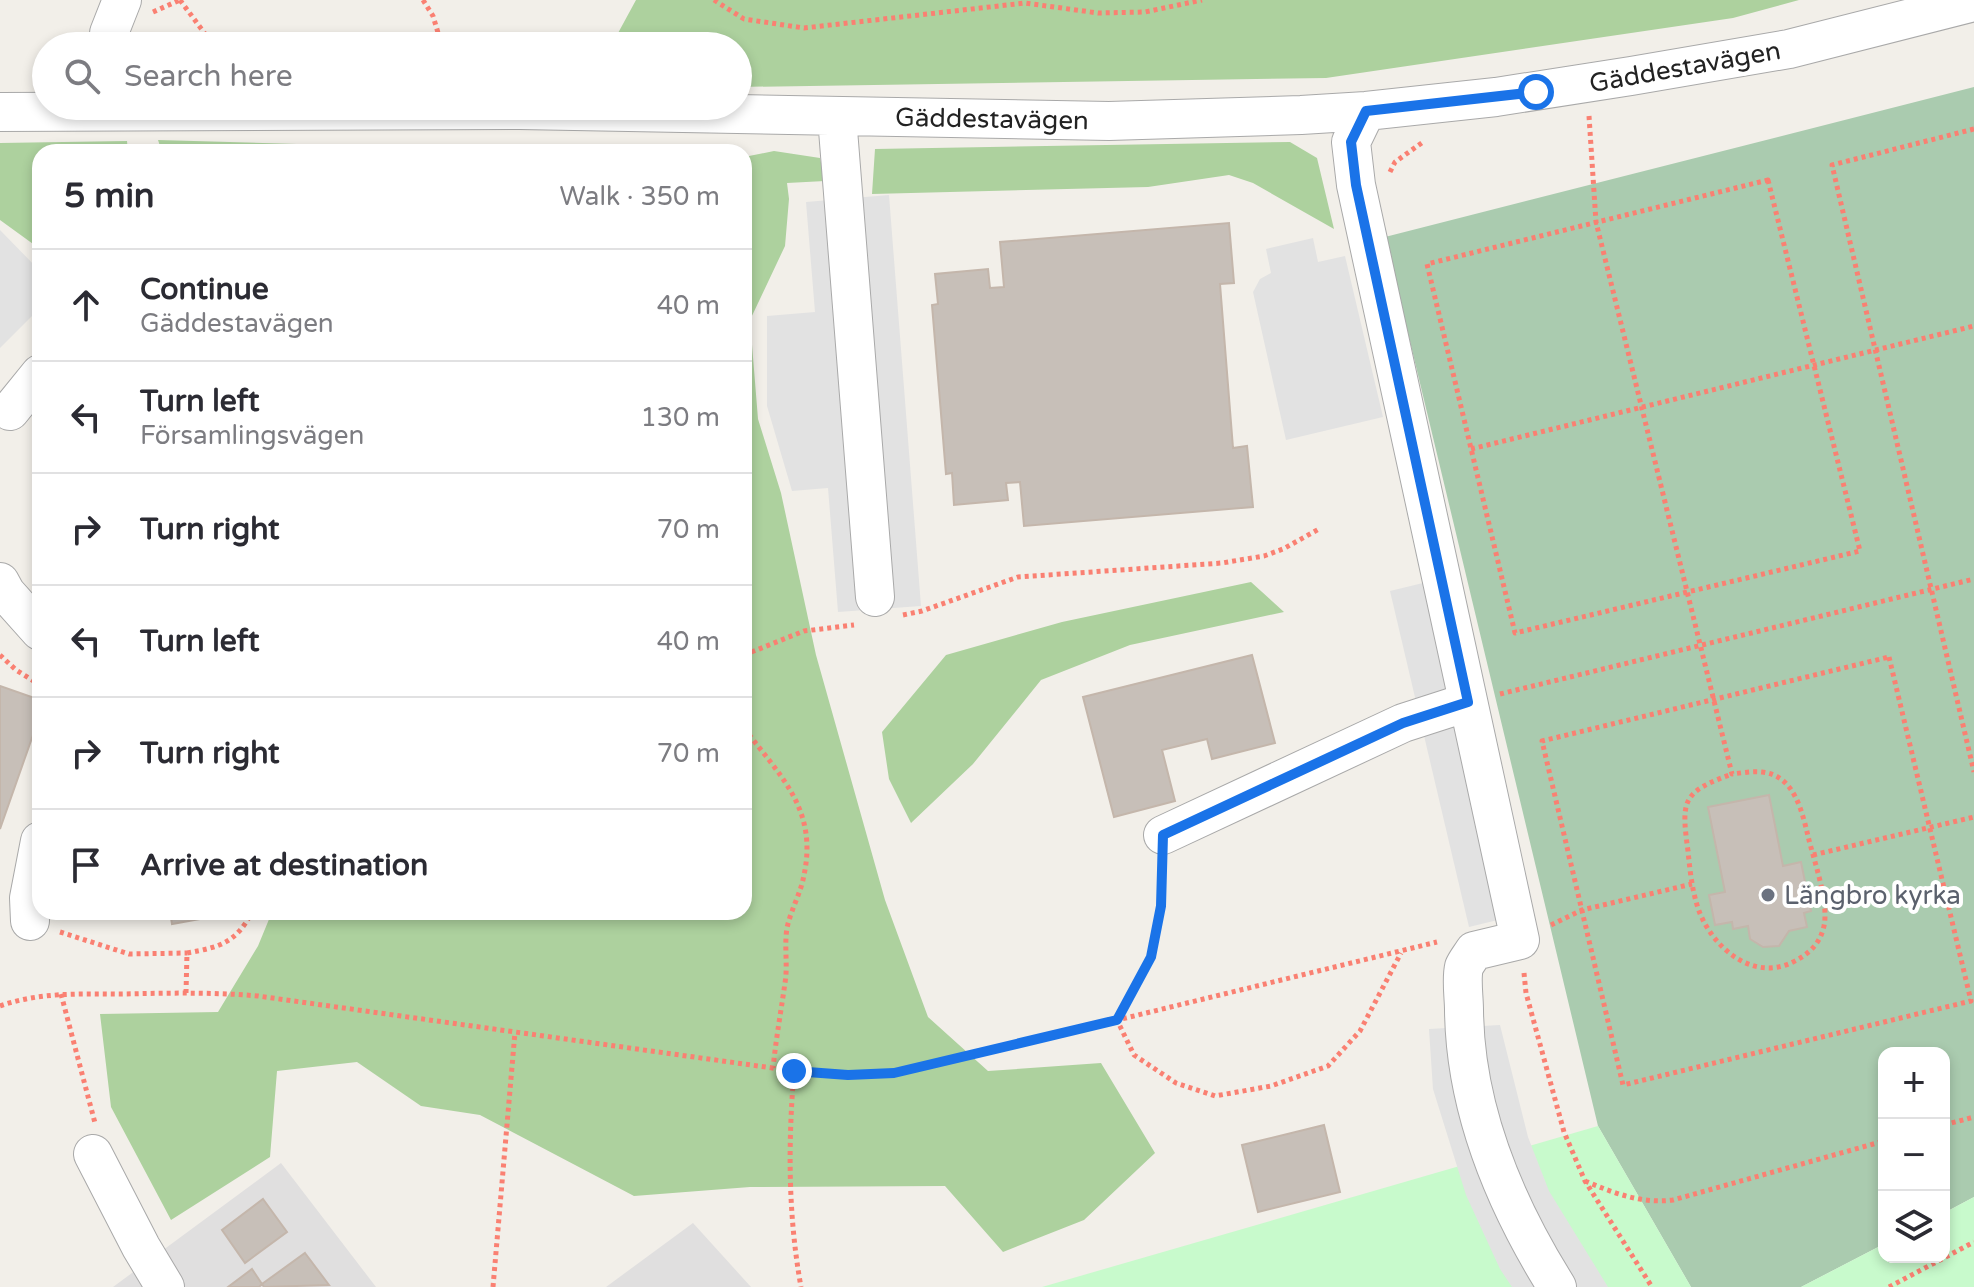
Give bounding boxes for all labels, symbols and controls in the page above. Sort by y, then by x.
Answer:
search box [32,32,752,120]
street label: Gäddestavägen [1587,35,1783,99]
icon: search [60,54,104,98]
text: Search here [124,58,293,95]
route start [1518,74,1554,110]
street label: Gäddestavägen [895,102,1089,136]
text: 5 min [64,176,155,217]
text: Walk · 350 m [560,181,720,212]
text: Continue [140,271,269,308]
icon: ahead [64,283,108,327]
text: 40 m [657,290,720,321]
text: Gäddestavägen [140,308,334,339]
text: Turn left [140,383,259,420]
icon: left [64,395,108,439]
text: 130 m [640,402,720,433]
text: Församlingsvägen [140,420,364,451]
icon: right [64,507,108,551]
text: Turn right [140,511,280,548]
text: 70 m [657,514,720,545]
icon: left [64,619,108,663]
text: Turn left [140,623,259,660]
text: 40 m [657,626,720,657]
icon: right [64,731,108,775]
text: Turn right [140,735,280,772]
text: 70 m [657,738,720,769]
icon: arrive [64,843,108,887]
text: Arrive at destination [140,847,428,884]
place label: Längbro kyrka [1784,880,1961,911]
marker: Längbro kyrka [1759,886,1777,904]
map controls [1878,1047,1950,1263]
button: + [1878,1047,1950,1119]
route end [776,1053,812,1089]
button: − [1878,1119,1950,1191]
button: layers [1878,1191,1950,1263]

